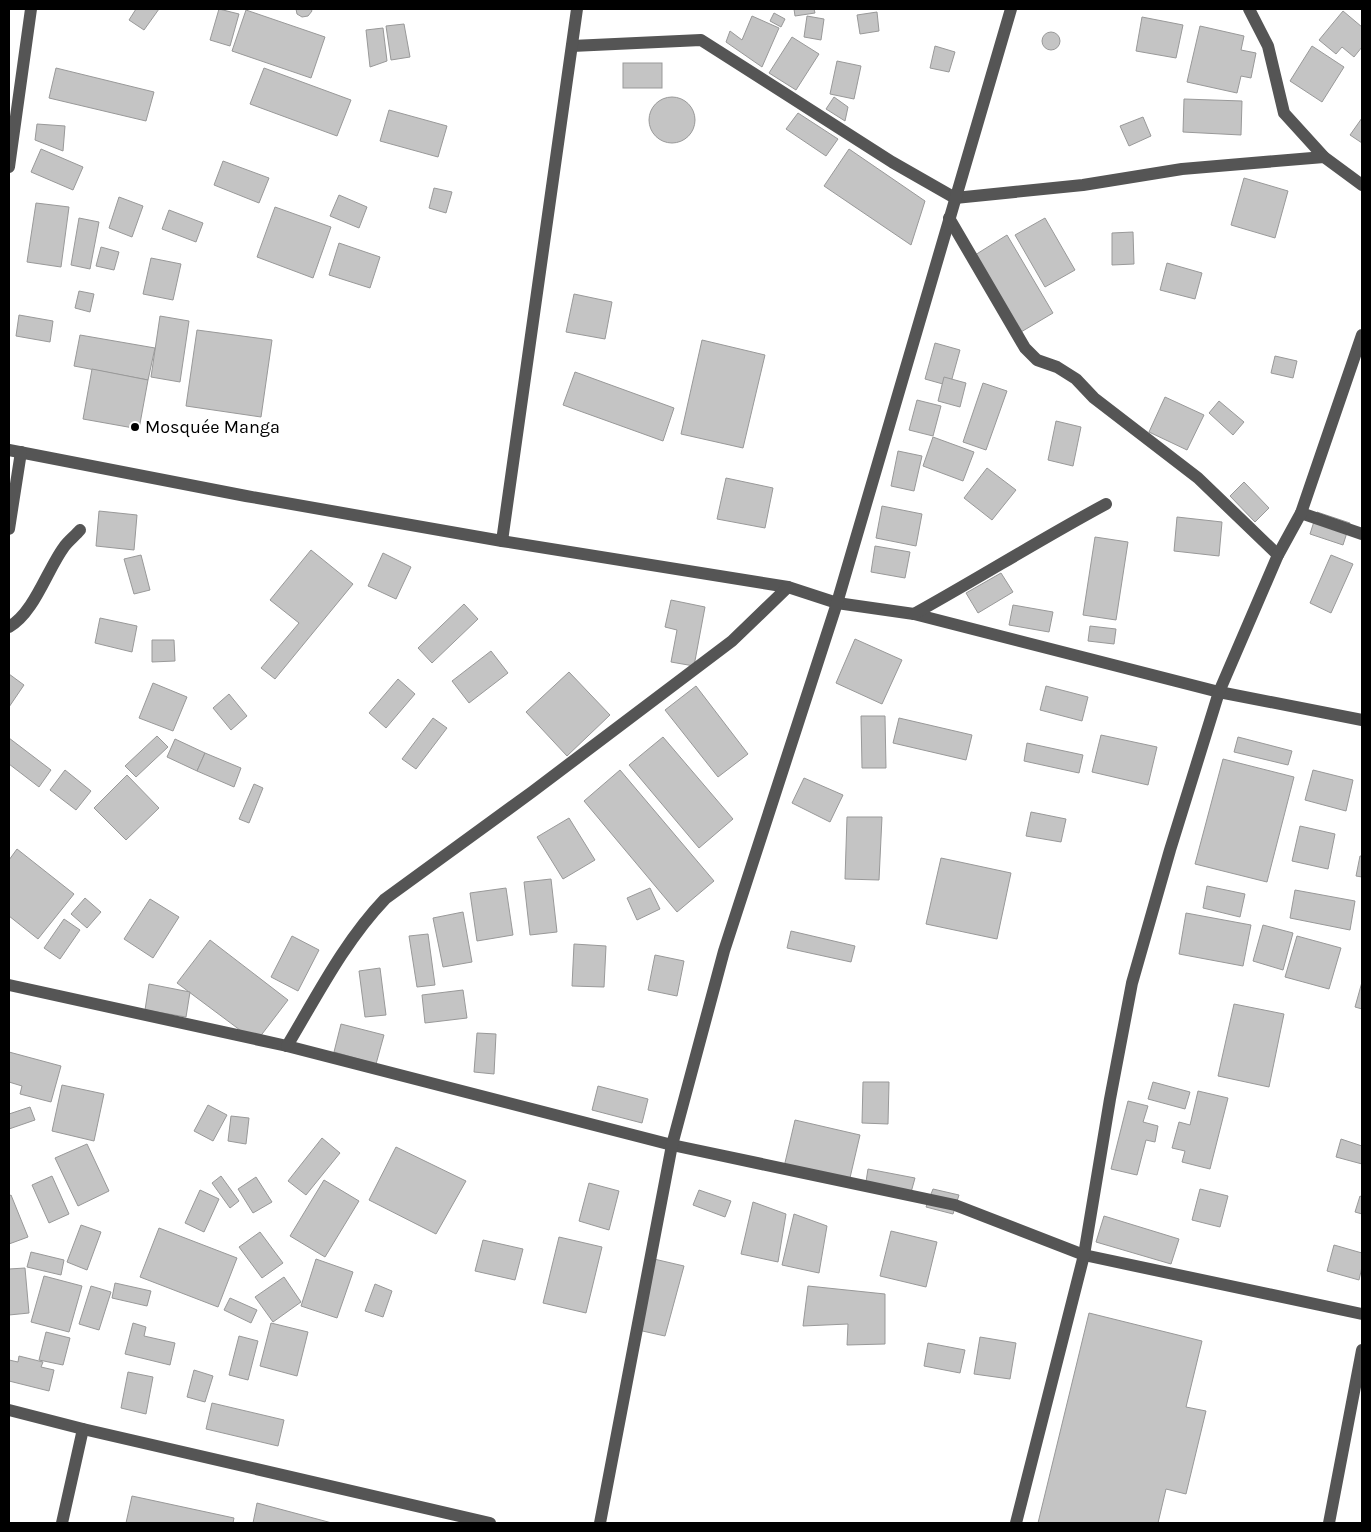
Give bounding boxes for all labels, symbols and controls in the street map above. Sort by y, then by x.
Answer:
place label: Mosquée Manga [145,416,280,438]
marker: Mosquée Manga [129,421,141,433]

